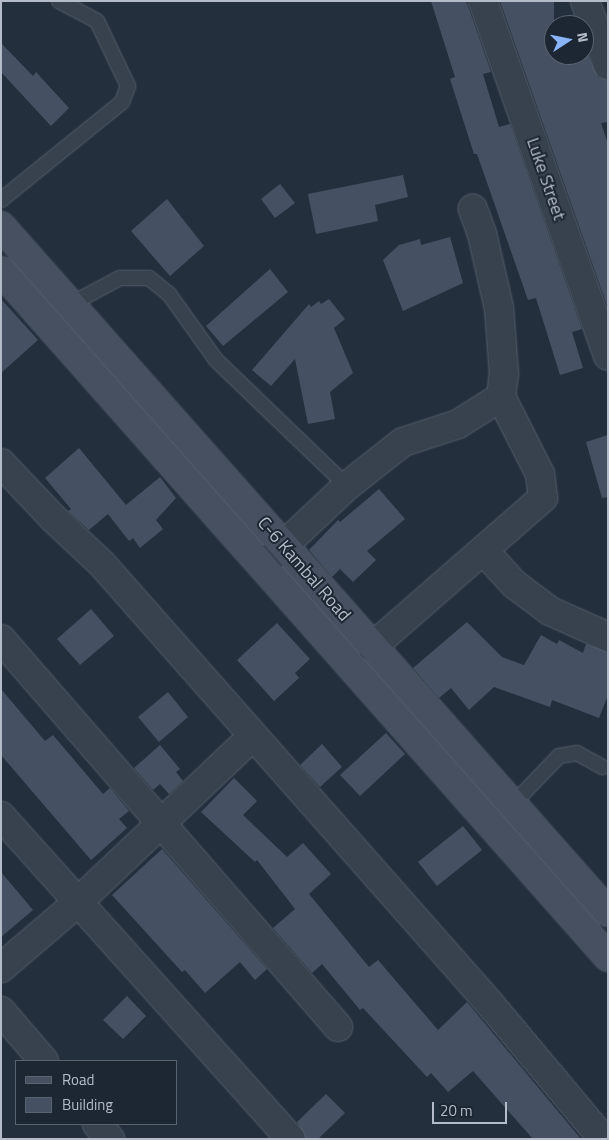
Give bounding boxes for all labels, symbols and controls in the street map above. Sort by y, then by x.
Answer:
north arrow [544,15,594,65]
text: N [572,30,594,44]
street label: Luke Street [522,135,570,223]
street label: C-6 Kambal Road [253,512,355,626]
legend [15,1060,178,1125]
text: Road [62,1068,94,1091]
scale bar [434,1092,509,1124]
text: Building [62,1093,113,1116]
text: 20 m [440,1099,473,1122]

